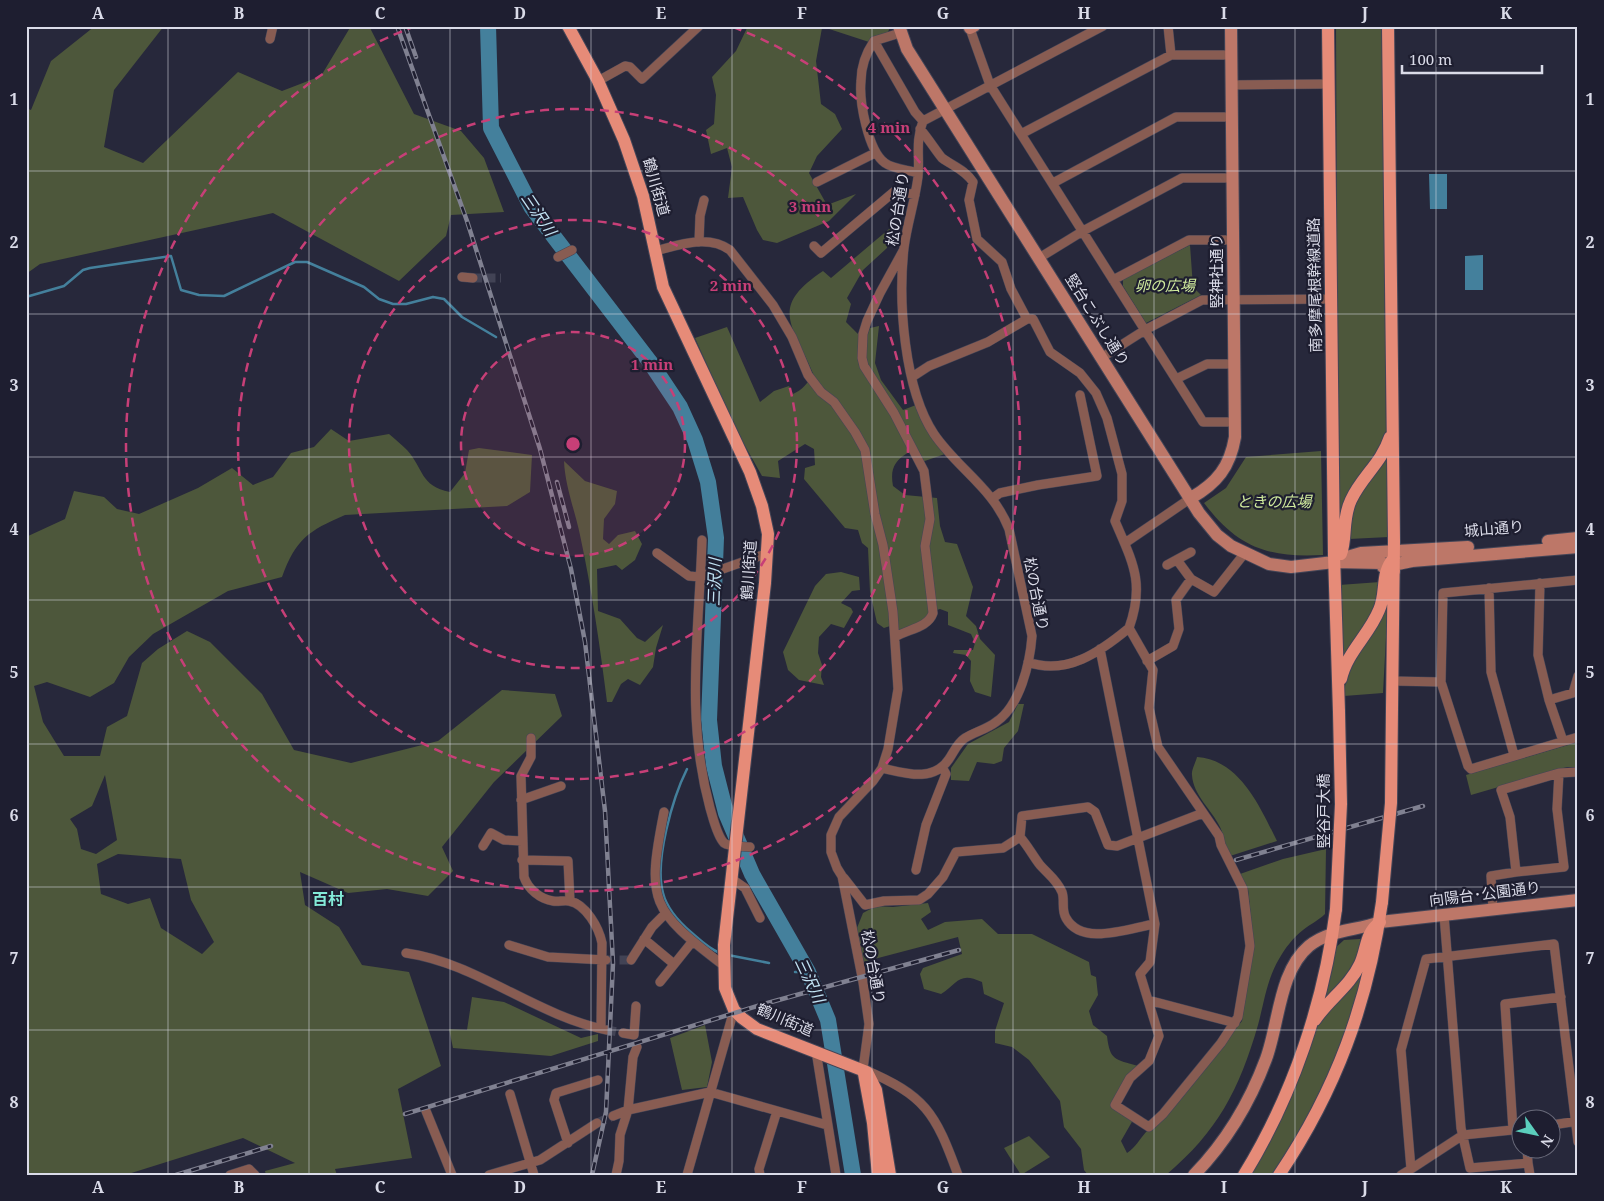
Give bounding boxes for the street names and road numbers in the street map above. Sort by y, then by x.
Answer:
street label: 鶴川街道 [639,155,675,218]
street label: 松の台通り [881,170,913,247]
street label: 南多摩尾根幹線道路 [1303,217,1325,353]
street label: 竪神社通り [1206,233,1226,309]
street label: 竪台こぶし通り [1062,270,1134,369]
street label: 城山通り [1463,515,1525,541]
street label: 鶴川街道 [736,539,760,601]
street label: 松の台通り [1020,555,1054,633]
street label: 竪谷戸大橋 [1313,773,1333,849]
street label: 向陽台･公園通り [1428,876,1542,910]
street label: 松の台通り [858,928,890,1006]
street label: 鶴川街道 [754,998,817,1040]

